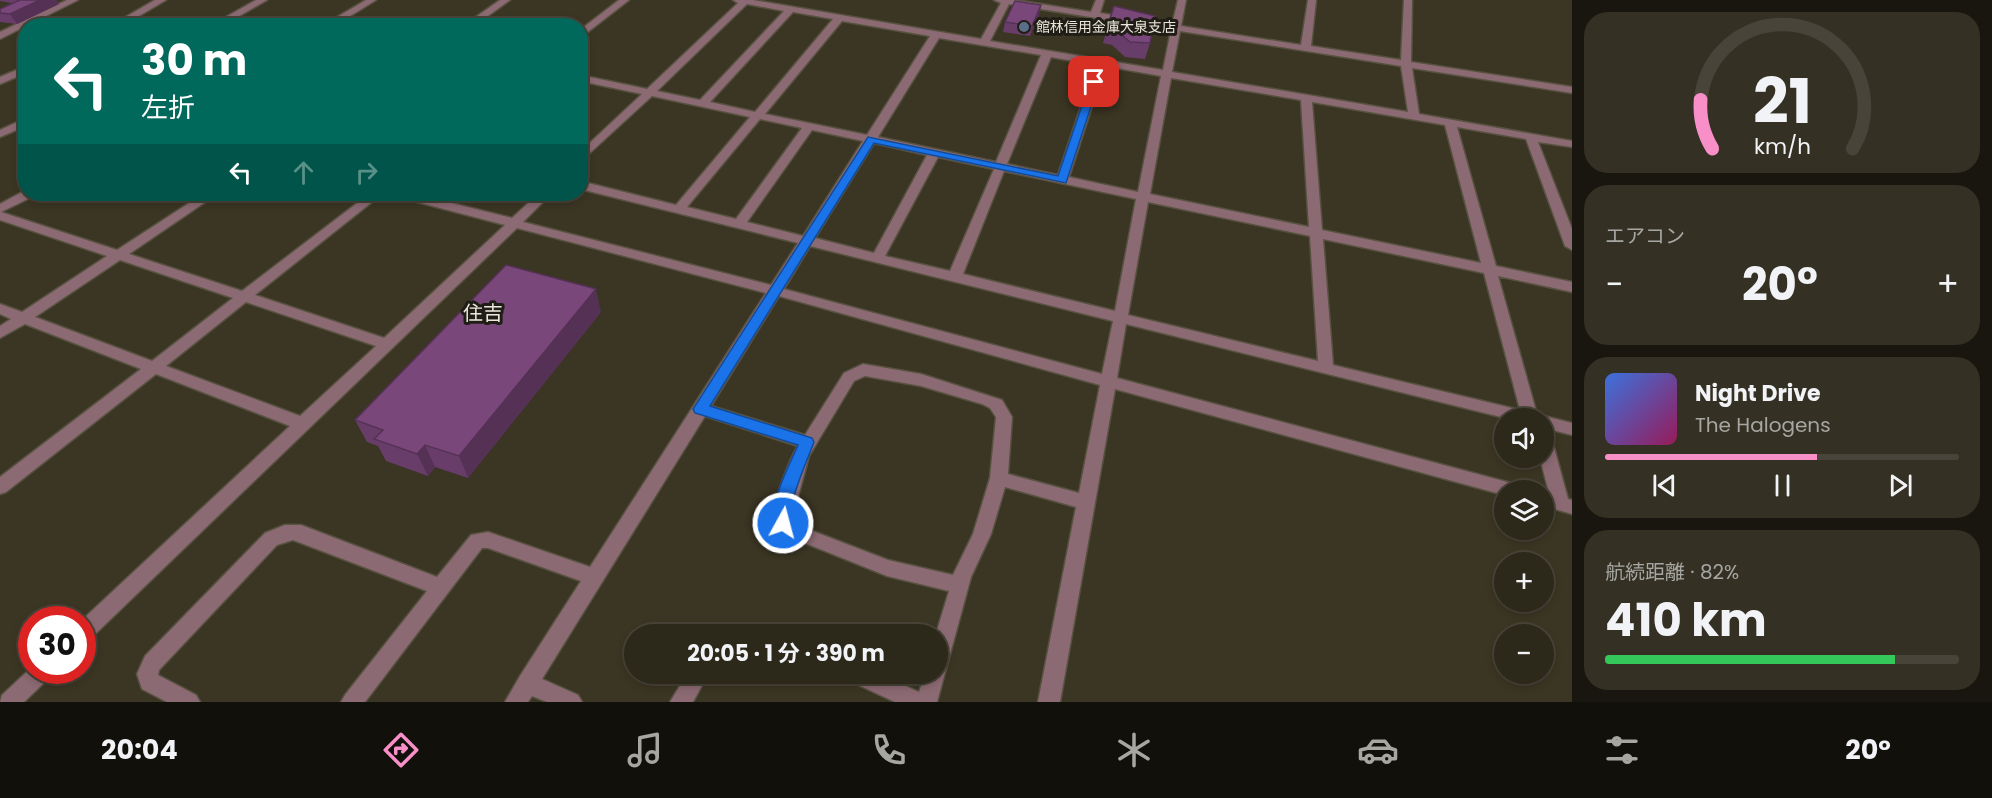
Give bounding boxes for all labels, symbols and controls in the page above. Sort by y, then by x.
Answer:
place label: 館林信用金庫大泉支店 [1036,17,1176,37]
marker: 館林信用金庫大泉支店 [1017,20,1031,34]
text: 30 m [141,31,247,90]
icon: left [42,42,120,120]
pin [1068,56,1119,107]
text: 21 [1752,57,1812,145]
icon: arrive [1077,65,1110,98]
text: 左折 [141,89,195,126]
text: km/h [1753,132,1811,163]
icon: left [224,156,257,189]
icon: ahead [287,156,320,189]
icon: right [350,156,383,189]
text: エアコン [1605,222,1685,250]
text: 20° [1742,253,1818,316]
text: − [1605,261,1623,308]
text: + [1936,261,1959,308]
district label: 住吉 [463,299,503,327]
text: Night Drive [1695,378,1821,409]
map controls [1494,408,1554,684]
button: sound [1494,408,1554,468]
text: The Halogens [1695,411,1831,439]
icon: previous [1648,469,1681,502]
icon: pause [1766,469,1799,502]
icon: next [1884,469,1917,502]
button: layers [1494,480,1554,540]
position arrow [751,491,815,555]
button: + [1494,552,1554,612]
text: 航続距離 · 82% [1605,558,1739,586]
text: 410 km [1605,589,1767,652]
speed limit sign: 30 [18,606,96,684]
button: − [1494,624,1554,684]
text: 20:05 · 1 分 · 390 m [687,638,885,669]
icon: directions [380,729,422,771]
icon: music [624,729,666,771]
icon: phone [868,729,910,771]
icon: climate [1113,729,1155,771]
icon: car [1357,729,1399,771]
icon: filters [1601,729,1643,771]
text: 20:04 [101,731,178,768]
text: 20° [1845,731,1891,768]

